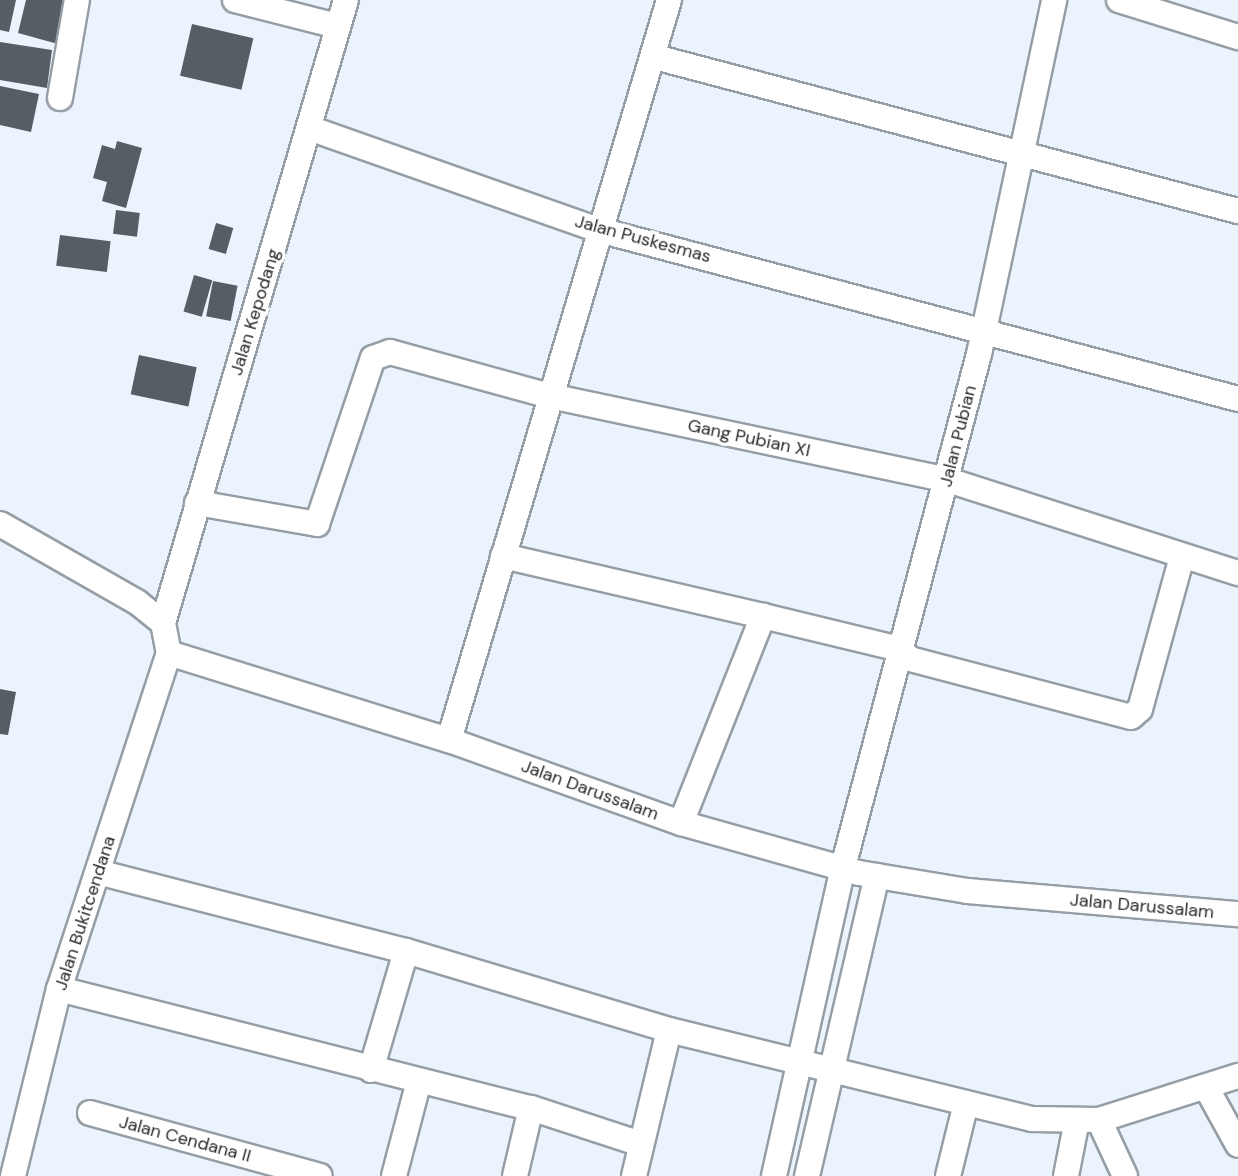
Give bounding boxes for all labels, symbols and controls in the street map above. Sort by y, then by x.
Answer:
street label: Jalan Puskesmas [573,210,713,268]
street label: Jalan Kepodang [225,246,285,378]
street label: Jalan Pubian [935,383,981,489]
street label: Gang Pubian XI [686,414,812,462]
street label: Jalan Darussalam [518,755,662,825]
street label: Jalan Bukitcendana [50,833,120,993]
street label: Jalan Darussalam [1069,889,1215,923]
street label: Jalan Cendana II [117,1111,253,1167]

